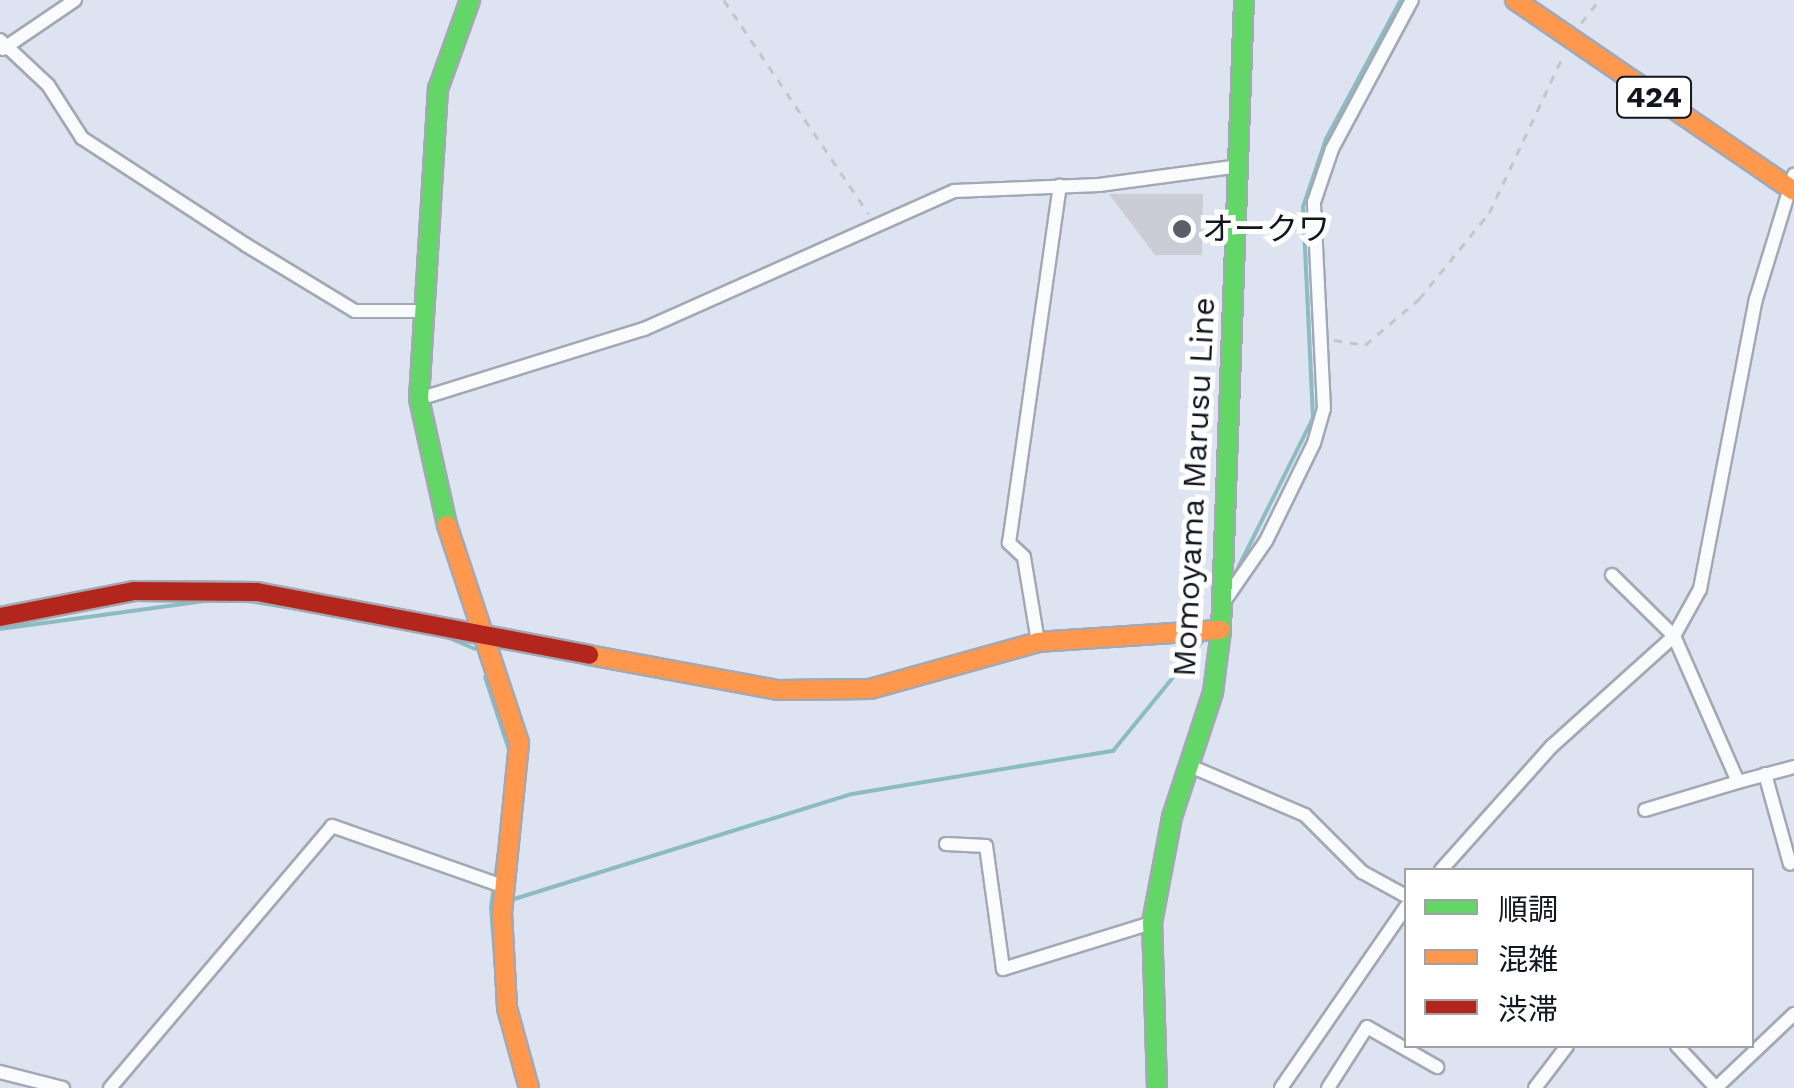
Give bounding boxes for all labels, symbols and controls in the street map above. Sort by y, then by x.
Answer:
road number: 424 [1614,72,1694,122]
place label: オークワ [1202,210,1330,248]
marker: オークワ [1171,218,1193,240]
street label: Momoyama Marusu Line [1165,296,1223,678]
legend [1404,868,1754,1048]
text: 順調 [1498,892,1558,927]
text: 混雑 [1498,942,1558,977]
text: 渋滞 [1498,992,1558,1027]

